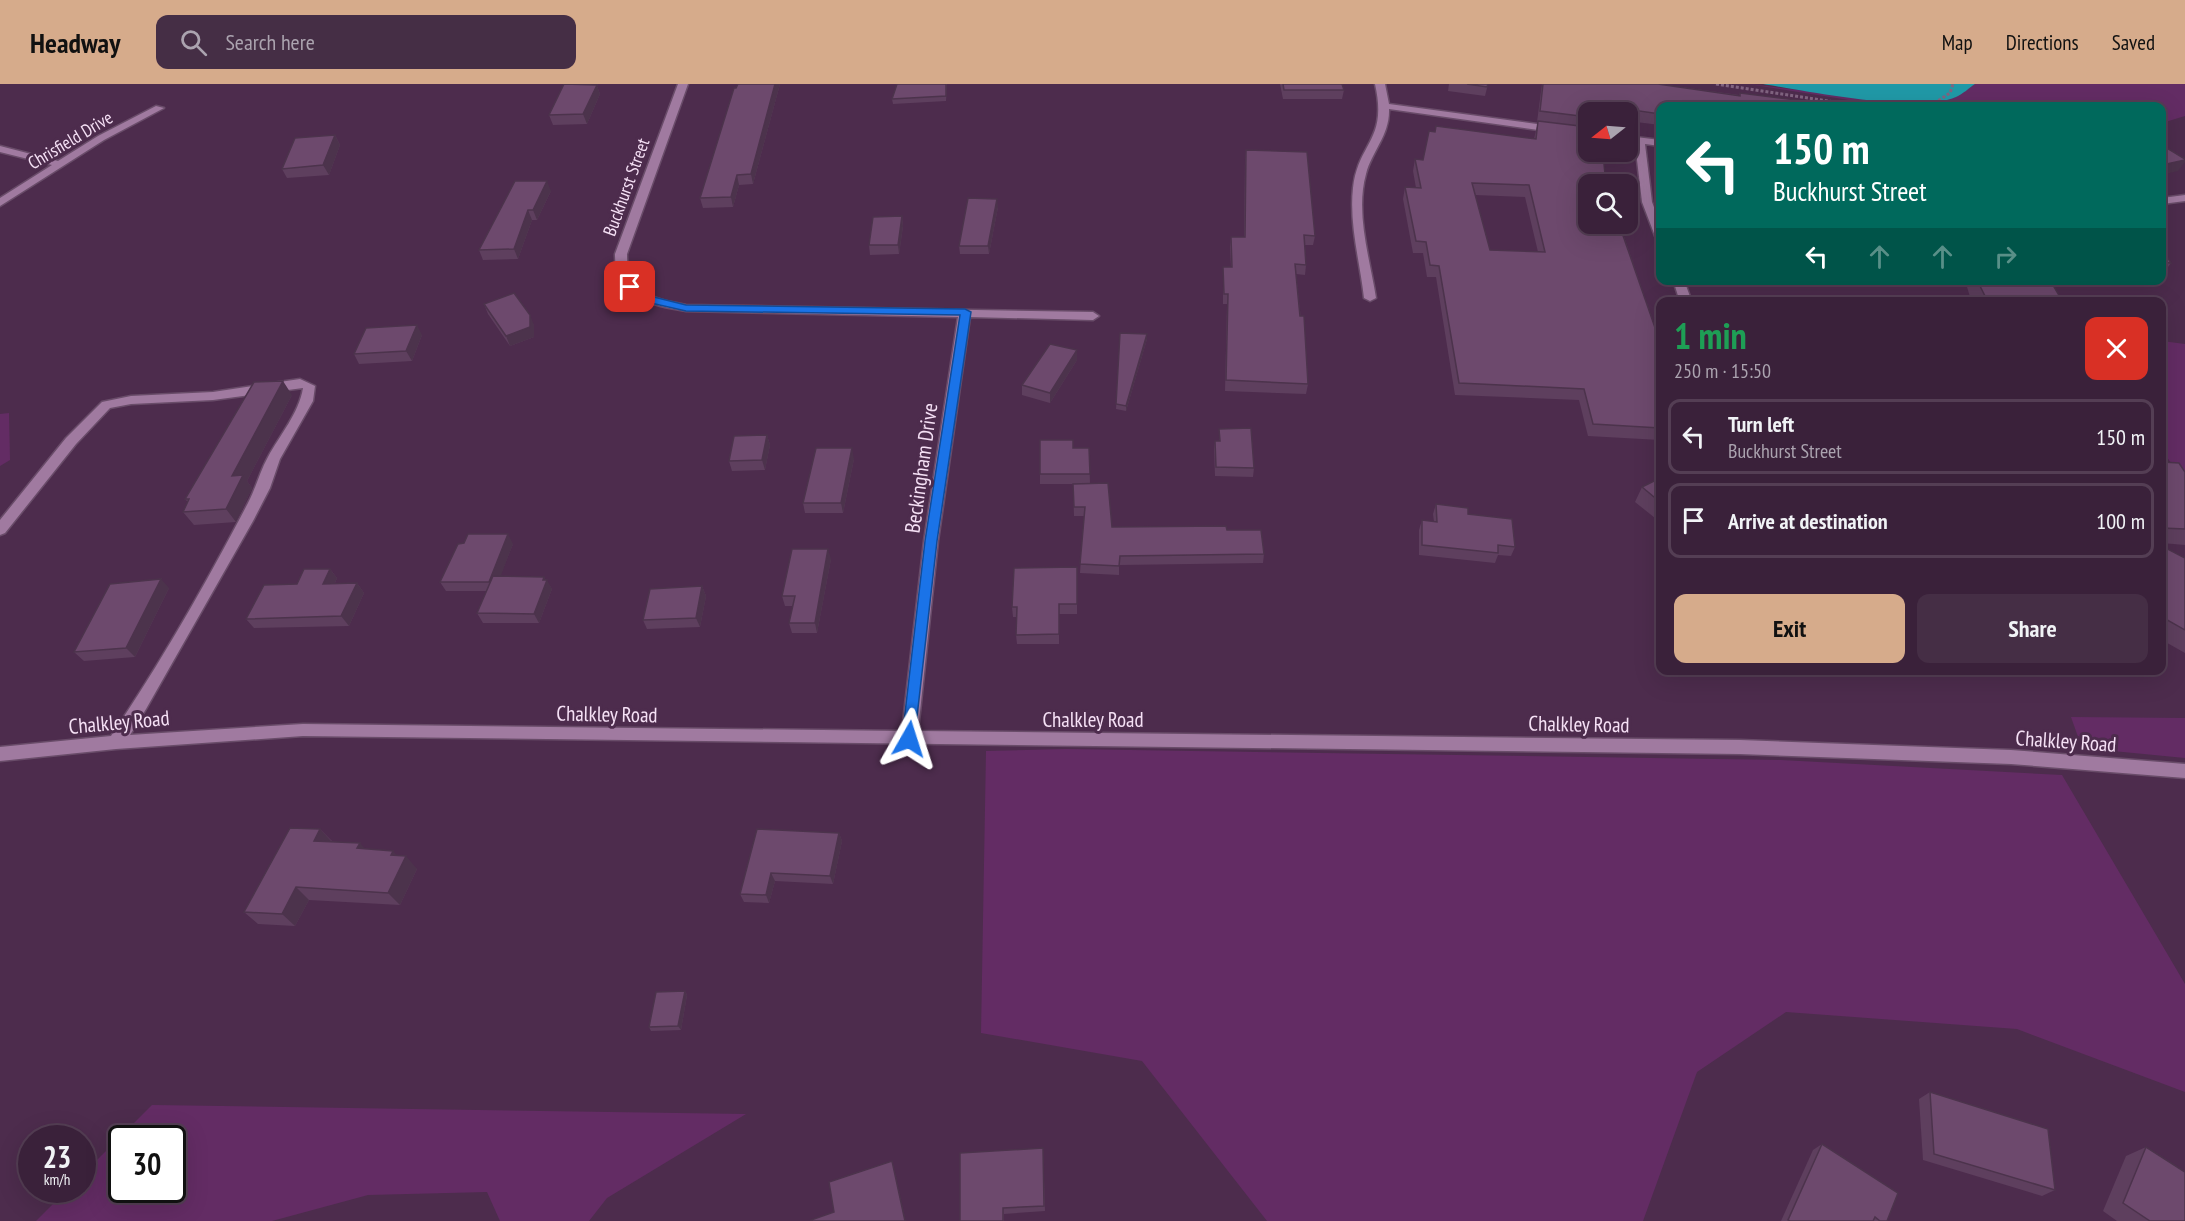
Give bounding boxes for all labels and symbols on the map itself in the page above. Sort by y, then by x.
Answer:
north arrow [1578,102,1638,162]
street label: Chrisfield Drive [23,106,117,174]
street label: Buckhurst Street [598,135,654,239]
pin [604,261,655,312]
street label: Beckingham Drive [899,401,943,535]
street label: Chalkley Road [556,700,658,728]
street label: Chalkley Road [67,704,171,740]
street label: Chalkley Road [1042,706,1144,733]
position arrow [877,707,941,771]
street label: Chalkley Road [1528,710,1630,738]
street label: Chalkley Road [2015,724,2117,758]
speed limit sign: 30 [108,1125,186,1203]

